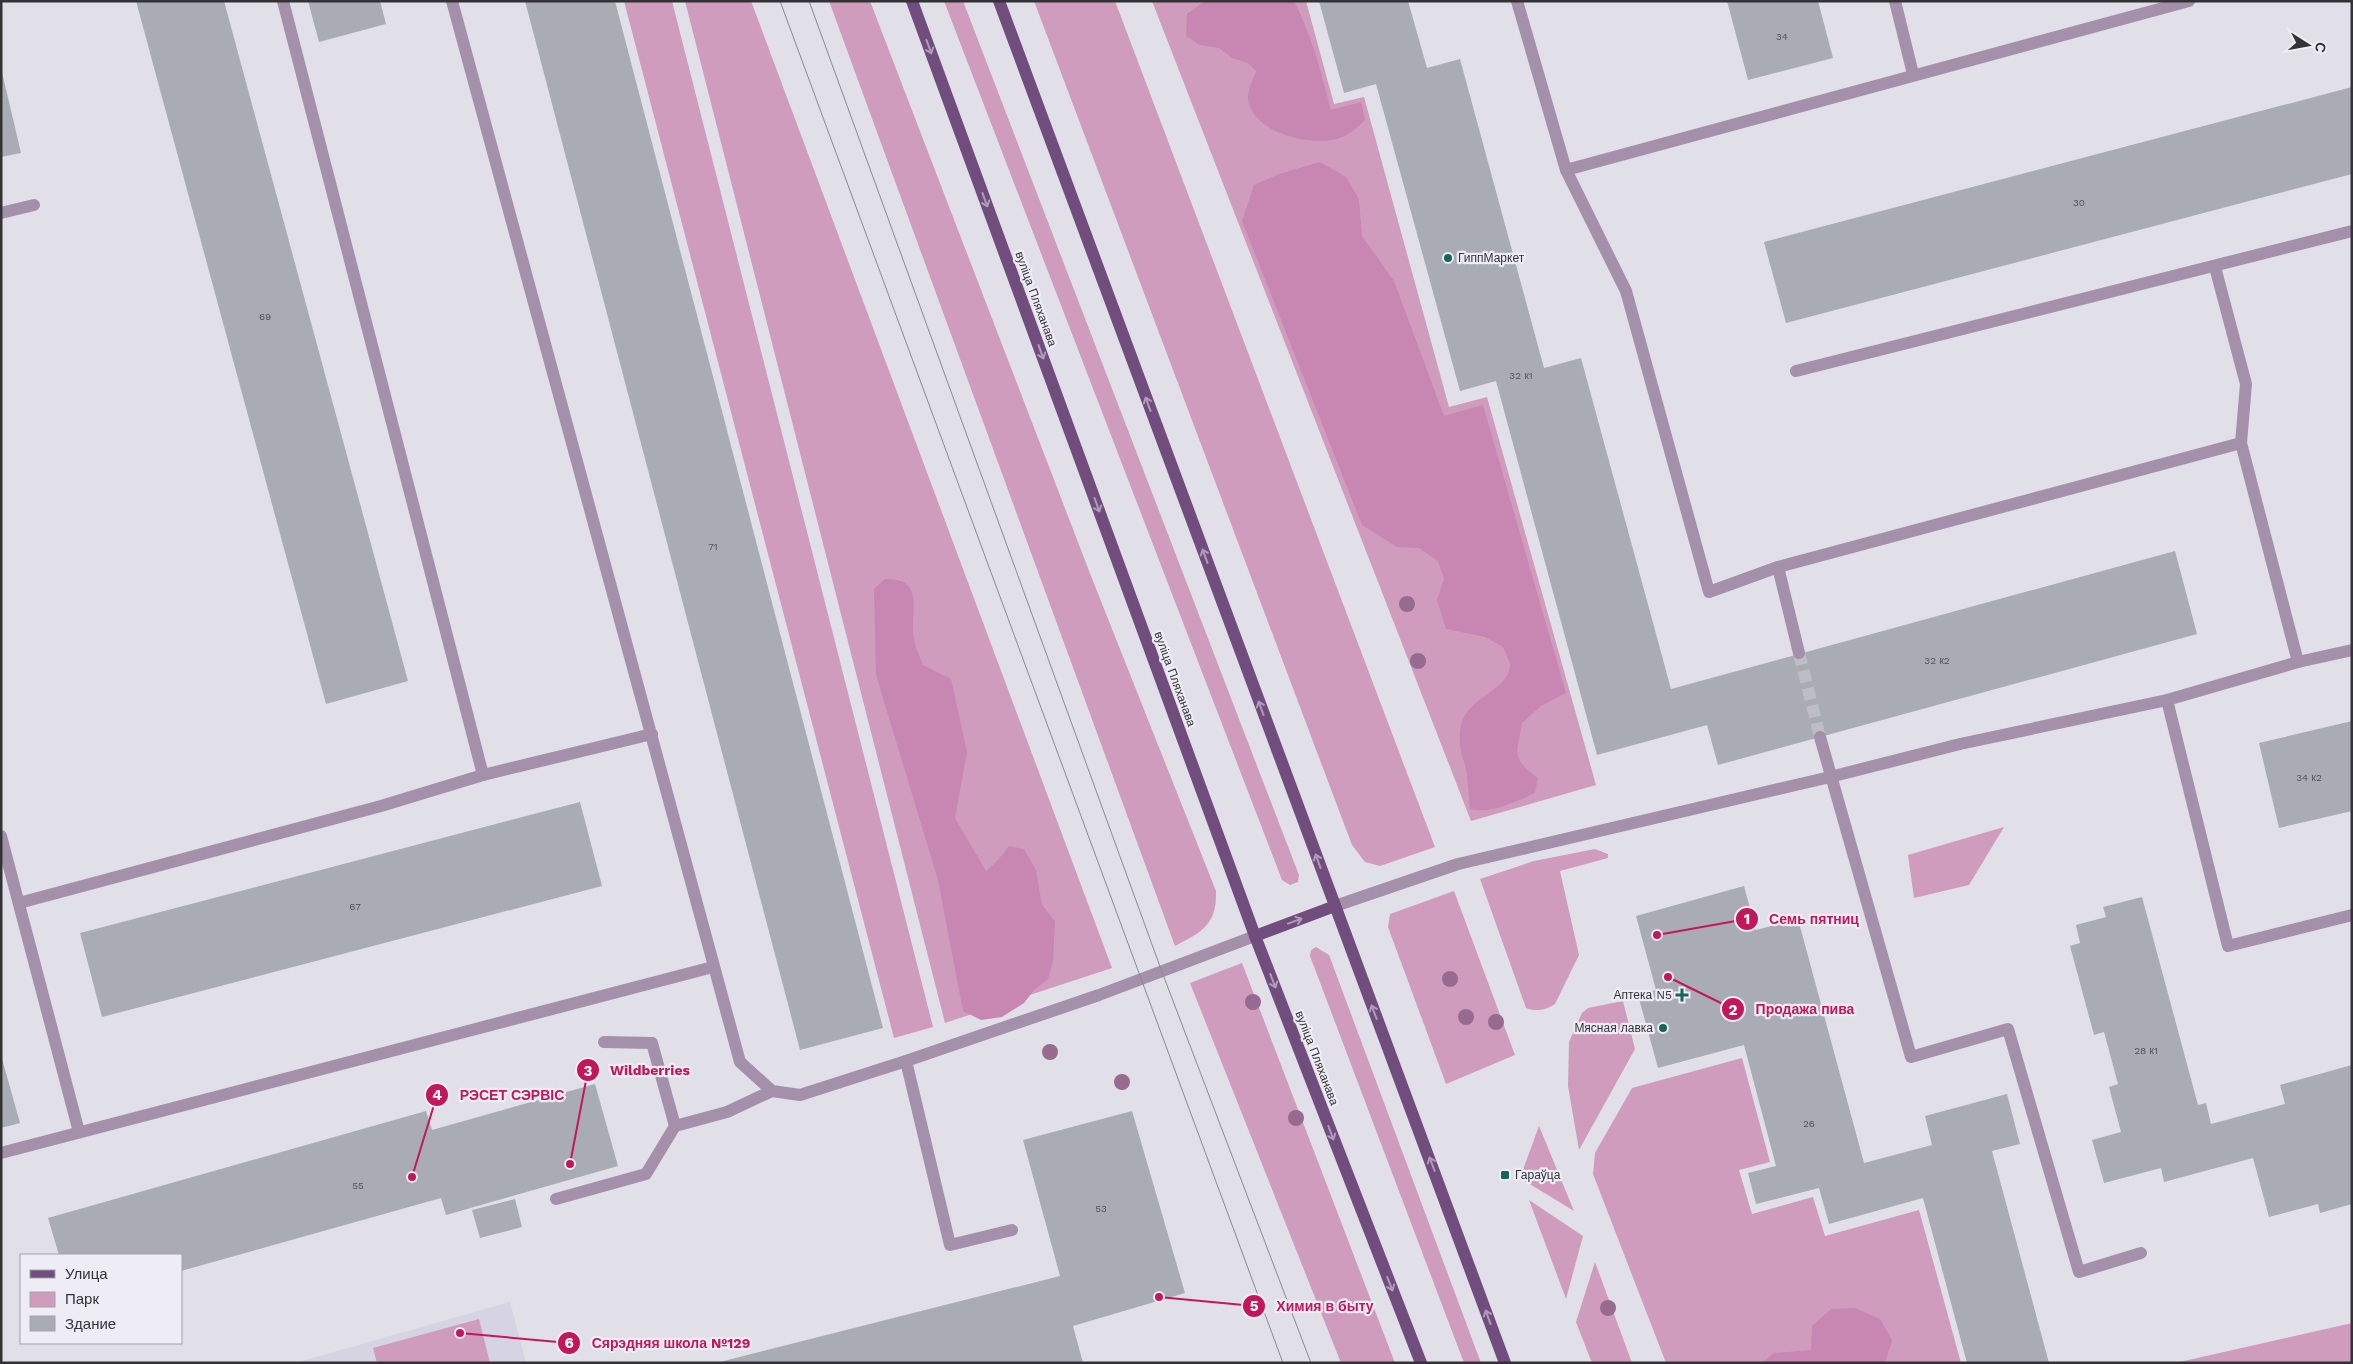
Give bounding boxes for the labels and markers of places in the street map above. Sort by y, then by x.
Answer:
place label: ГиппМаркет [1458,251,1525,265]
marker: ГиппМаркет [1442,252,1454,264]
callout: Семь пятниц [1734,904,1869,933]
place label: Аптека N5 [1613,988,1672,1002]
marker: Аптека N5 [1676,989,1688,1001]
callout: Продажа пива [1721,995,1865,1024]
place label: Мясная лавка [1574,1021,1653,1035]
marker: Мясная лавка [1657,1022,1669,1034]
callout: Wildberries [576,1056,700,1085]
callout: РЭСЕТ СЭРВІС [425,1081,574,1110]
place label: Гараўца [1515,1168,1561,1182]
marker: Гараўца [1499,1169,1511,1181]
callout: Химия в быту [1242,1291,1384,1320]
callout: Сярэдняя школа №129 [556,1329,760,1358]

